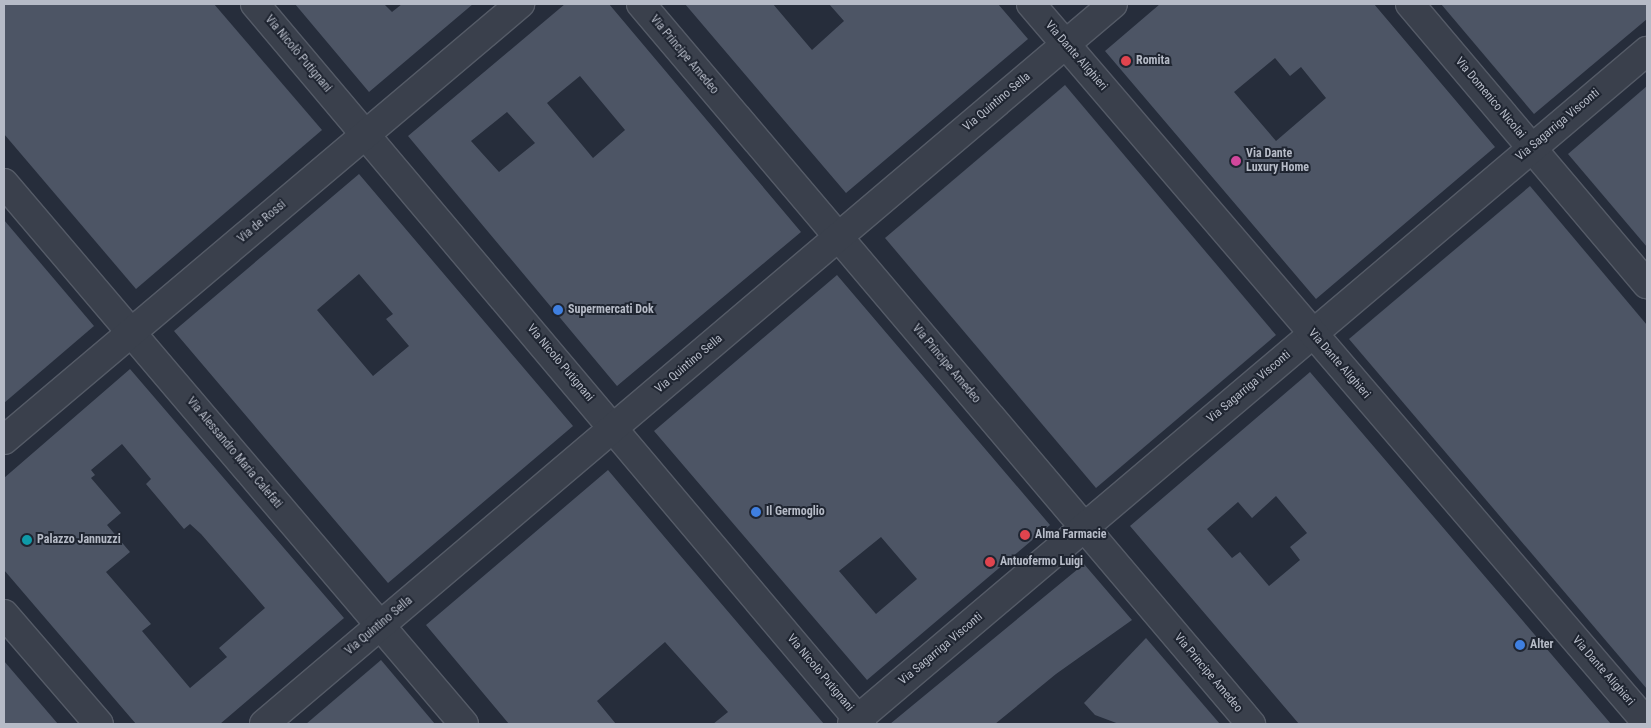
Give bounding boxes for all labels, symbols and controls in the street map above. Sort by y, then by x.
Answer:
street label: Via Nicolò Putignani [262,13,334,95]
street label: Via Principe Amedeo [647,13,721,97]
street label: Via Dante Alighieri [1042,18,1110,94]
place label: Romita [1136,54,1170,68]
marker: Romita [1120,55,1132,67]
street label: Via Domenico Nicolai [1452,55,1528,141]
street label: Via Quintino Sella [960,70,1034,134]
street label: Via Sagarriga Visconti [1513,86,1603,164]
place label: Via Dante Luxury Home [1246,147,1309,175]
marker: Via Dante Luxury Home [1230,155,1242,167]
street label: Via de Rossi [235,198,289,246]
place label: Supermercati Dok [568,303,654,317]
marker: Supermercati Dok [552,304,564,316]
street label: Via Nicolò Putignani [524,322,596,404]
street label: Via Principe Amedeo [909,322,983,406]
street label: Via Dante Alighieri [1305,326,1373,402]
street label: Via Quintino Sella [652,332,726,396]
street label: Via Sagarriga Visconti [1204,348,1294,426]
street label: Via Alessandro Maria Calefati [183,395,285,511]
place label: Il Germoglio [766,505,825,519]
marker: Il Germoglio [750,506,762,518]
place label: Alma Farmacie [1035,528,1106,542]
marker: Alma Farmacie [1019,529,1031,541]
place label: Palazzo Jannuzzi [37,533,121,547]
marker: Palazzo Jannuzzi [21,534,33,546]
place label: Antuofermo Luigi [1000,555,1083,569]
marker: Antuofermo Luigi [984,556,996,568]
street label: Via Quintino Sella [342,594,416,658]
street label: Via Sagarriga Visconti [896,610,986,688]
street label: Via Principe Amedeo [1171,631,1245,715]
street label: Via Nicolò Putignani [784,632,856,714]
street label: Via Dante Alighieri [1569,633,1637,709]
place label: Alter [1530,638,1554,652]
marker: Alter [1514,639,1526,651]

